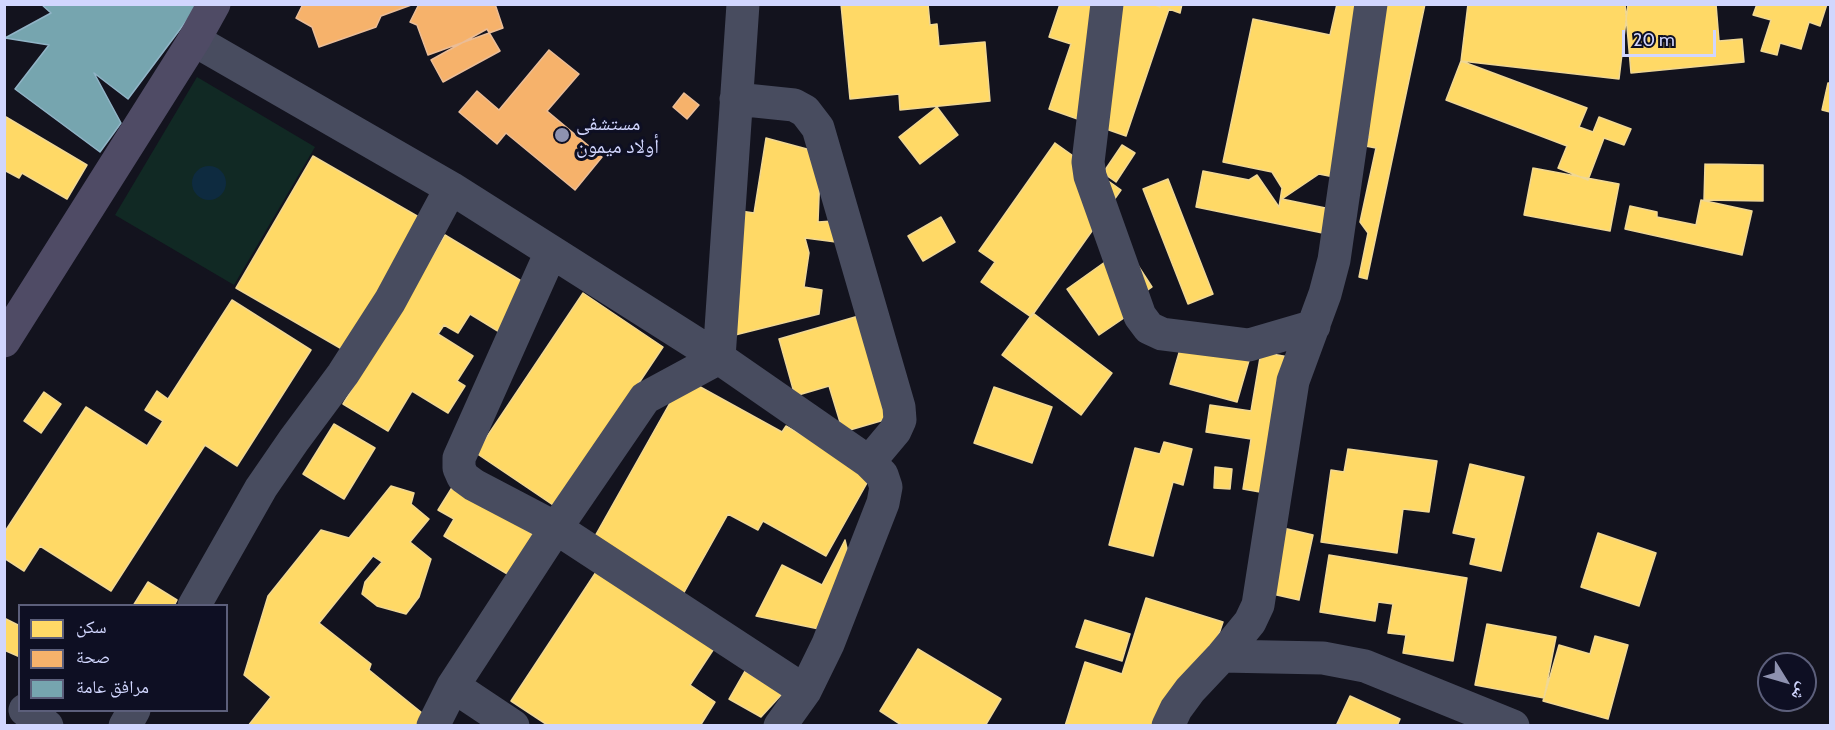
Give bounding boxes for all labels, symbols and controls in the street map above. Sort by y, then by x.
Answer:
scale bar [1625,18,1720,56]
text: 20 m [1633,29,1675,51]
place label: مستشفى أولاد ميمون [576,112,659,159]
marker: مستشفى أولاد ميمون [553,126,571,144]
legend [18,604,228,712]
text: سكن [76,616,107,638]
text: صحة [76,646,110,668]
north arrow [1757,652,1817,712]
text: مرافق عامة [76,676,149,698]
text: ش [1787,679,1813,704]

